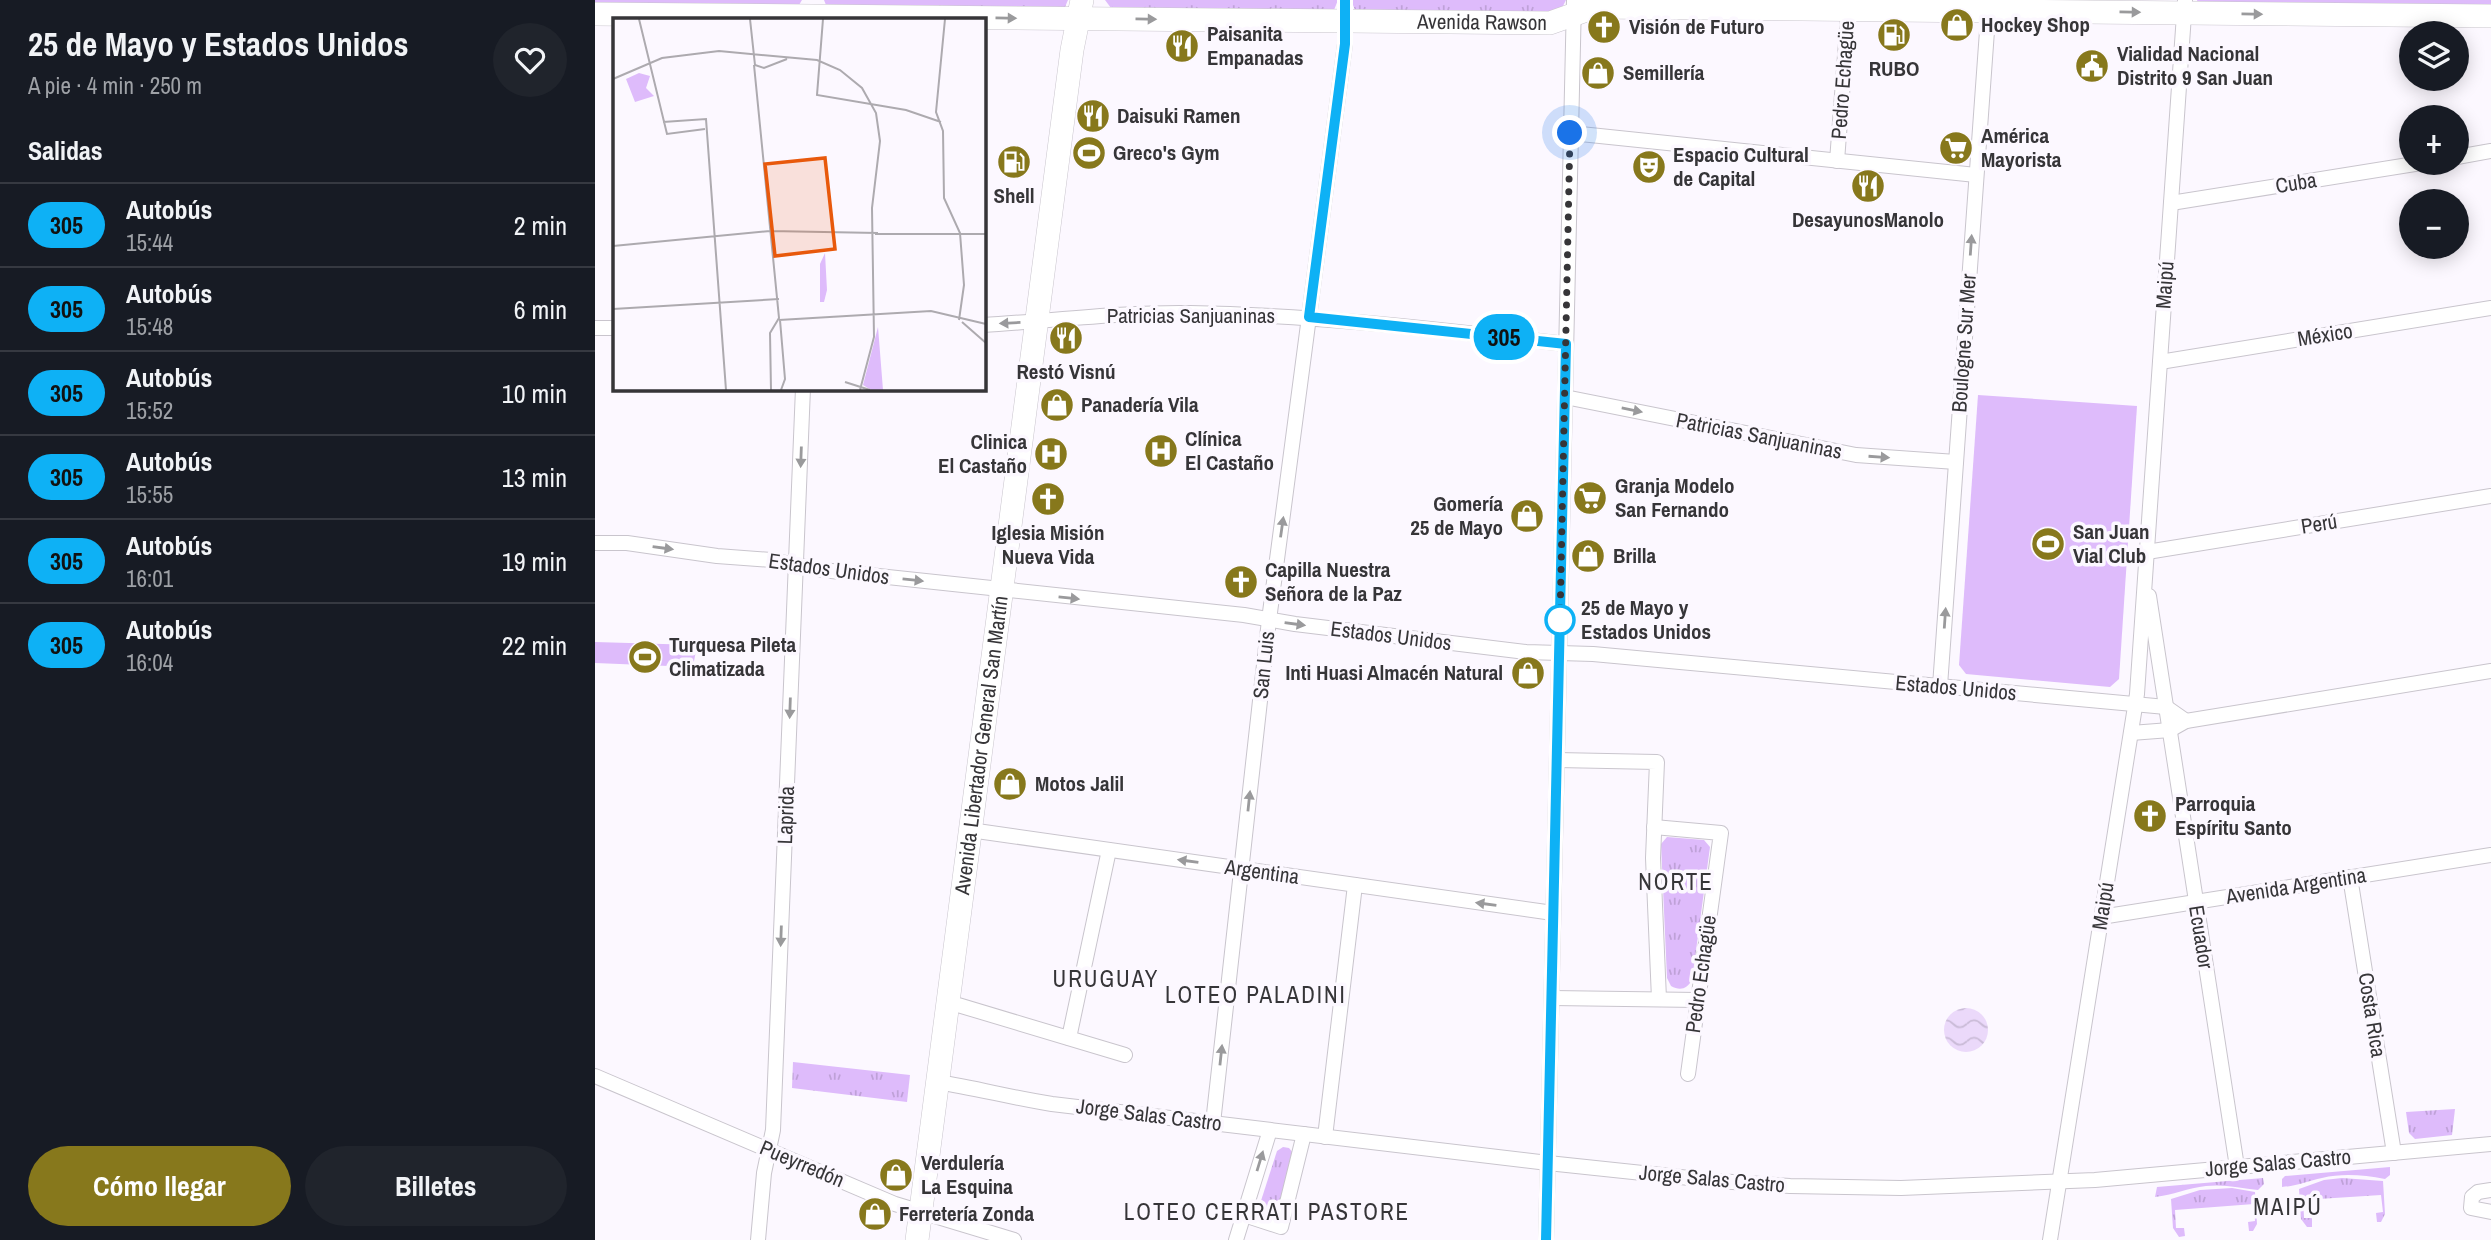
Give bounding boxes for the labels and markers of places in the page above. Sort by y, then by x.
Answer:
shop icon: Hockey Shop [1938,6,1976,44]
church icon: Visión de Futuro [1585,8,1623,46]
place label: Hockey Shop [1981,10,2090,39]
place label: Visión de Futuro [1629,12,1765,41]
fuel station icon: RUBO [1875,16,1913,54]
place label: Paisanita Empanadas [1207,19,1304,72]
restaurant icon: Paisanita Empanadas [1163,27,1201,65]
place label: Vialidad Nacional Distrito 9 San Juan [2117,39,2273,92]
public building icon: Vialidad Nacional Distrito 9 San Juan [2073,47,2111,85]
shop icon: Semillería [1579,54,1617,92]
place label: RUBO [1869,54,1919,83]
place label: Semillería [1623,58,1705,87]
restaurant icon: Daisuki Ramen [1074,97,1112,135]
place label: Daisuki Ramen [1117,101,1240,130]
place label: América Mayorista [1981,121,2062,174]
supermarket icon: América Mayorista [1937,129,1975,167]
sports icon: Greco's Gym [1070,134,1108,172]
place label: Greco's Gym [1113,138,1220,167]
place label: Espacio Cultural de Capital [1673,140,1809,193]
fuel station icon: Shell [995,143,1033,181]
theatre icon: Espacio Cultural de Capital [1630,148,1668,186]
restaurant icon: DesayunosManolo [1849,167,1887,205]
place label: Shell [993,181,1035,210]
place label: DesayunosManolo [1792,205,1944,234]
restaurant icon: Restó Visnú [1047,319,1085,357]
place label: Restó Visnú [1016,357,1116,386]
shop icon: Panadería Vila [1038,386,1076,424]
place label: Panadería Vila [1081,390,1199,419]
place label: Clínica El Castaño [1185,424,1274,477]
place label: Clinica El Castaño [938,427,1027,480]
hospital icon: Clínica El Castaño [1142,432,1180,470]
hospital icon: Clinica El Castaño [1032,435,1070,473]
place label: Granja Modelo San Fernando [1615,471,1735,524]
supermarket icon: Granja Modelo San Fernando [1571,479,1609,517]
church icon: Iglesia Misión Nueva Vida [1029,480,1067,518]
place label: Gomería 25 de Mayo [1410,489,1503,542]
shop icon: Gomería 25 de Mayo [1508,497,1546,535]
place label: San Juan Vial Club [2073,517,2150,570]
place label: Iglesia Misión Nueva Vida [992,518,1104,571]
sports icon: San Juan Vial Club [2029,525,2067,563]
shop icon: Brilla [1569,537,1607,575]
place label: Brilla [1613,541,1656,570]
place label: Capilla Nuestra Señora de la Paz [1265,555,1402,608]
church icon: Capilla Nuestra Señora de la Paz [1222,563,1260,601]
place label: 25 de Mayo y Estados Unidos [1581,593,1711,646]
marker: 25 de Mayo y Estados Unidos [1545,605,1575,635]
place label: Turquesa Pileta Climatizada [669,630,796,683]
sports icon: Turquesa Pileta Climatizada [626,638,664,676]
shop icon: Inti Huasi Almacén Natural [1509,654,1547,692]
place label: Inti Huasi Almacén Natural [1285,658,1503,687]
shop icon: Motos Jalil [991,765,1029,803]
place label: Motos Jalil [1035,769,1124,798]
place label: Parroquia Espíritu Santo [2175,789,2292,842]
church icon: Parroquia Espíritu Santo [2131,797,2169,835]
place label: Verdulería La Esquina [921,1148,1013,1201]
shop icon: Verdulería La Esquina [877,1156,915,1194]
shop icon: Ferretería Zonda [856,1195,894,1233]
place label: Ferretería Zonda [899,1199,1034,1228]

